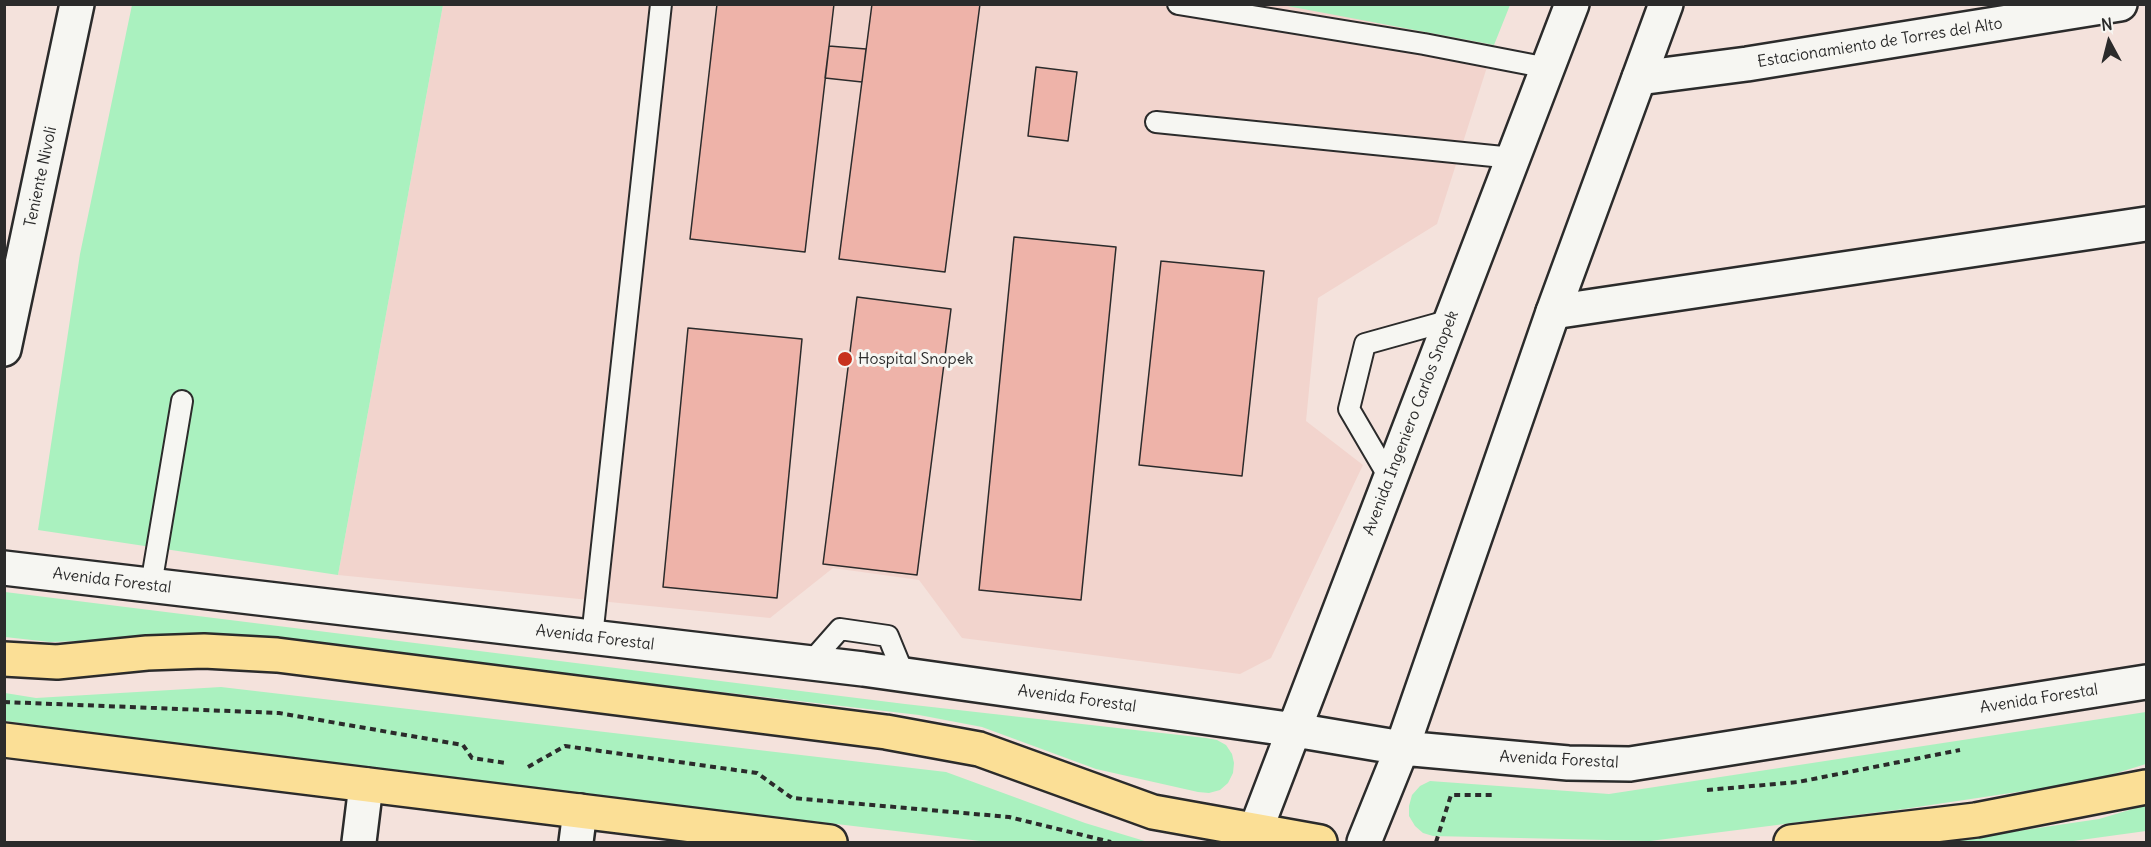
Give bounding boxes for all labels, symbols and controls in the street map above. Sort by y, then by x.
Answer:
north arrow [2079,12,2139,72]
street label: Estacionamiento de Torres del Alto [1756,14,2004,72]
text: N [2100,14,2114,35]
street label: Teniente Nivoli [21,125,61,229]
street label: Avenida Ingeniero Carlos Snopek [1359,308,1463,538]
place label: Hospital Snopek [858,349,973,369]
marker: Hospital Snopek [836,350,854,368]
street label: Avenida Forestal [52,564,172,598]
street label: Avenida Forestal [535,621,655,655]
street label: Avenida Forestal [1979,680,2099,718]
street label: Avenida Forestal [1017,681,1137,717]
street label: Avenida Forestal [1499,747,1619,773]

